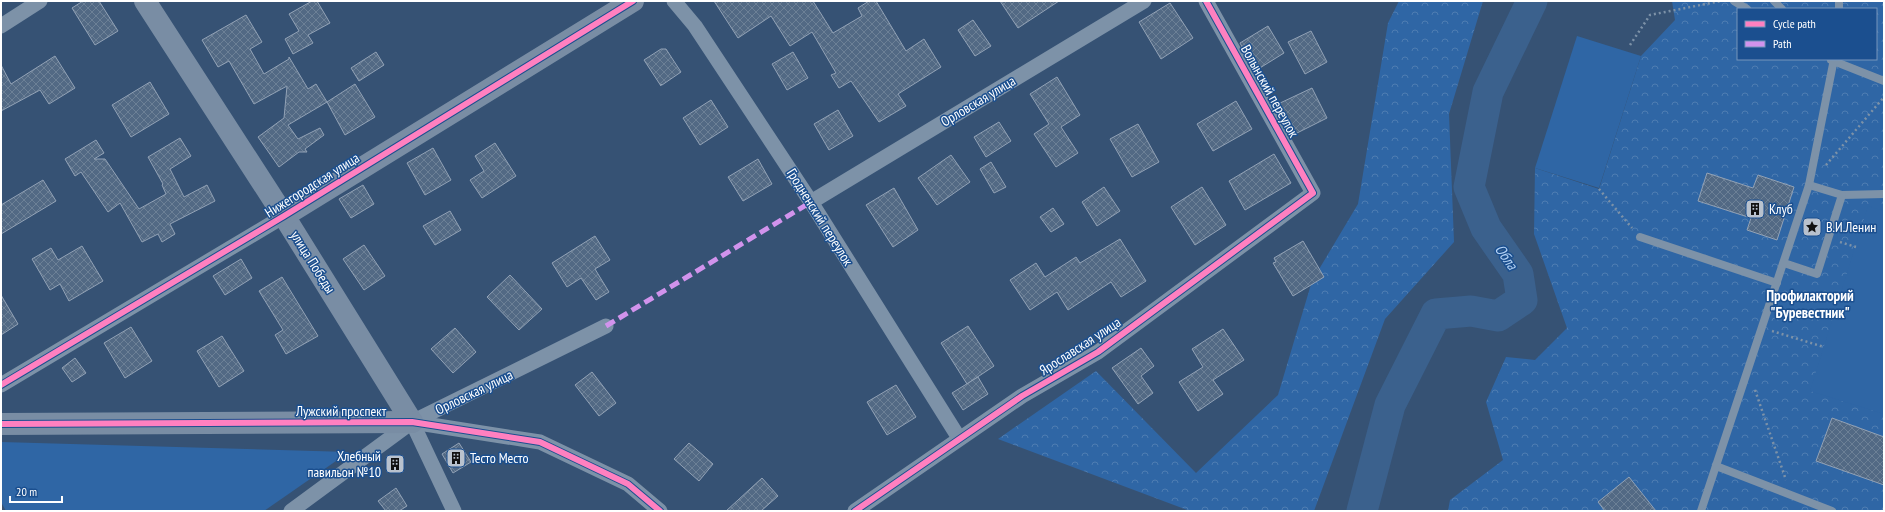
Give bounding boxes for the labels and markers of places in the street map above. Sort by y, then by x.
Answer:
building icon: Клуб [1744,198,1766,220]
place label: Клуб [1769,200,1793,218]
place icon: В.И.Ленин [1801,216,1823,238]
place label: В.И.Ленин [1826,218,1876,236]
place label: Хлебный павильон №10 [307,447,381,481]
building icon: Тесто Место [445,447,467,469]
place label: Тесто Место [470,449,528,467]
building icon: Хлебный павильон №10 [384,453,406,475]

